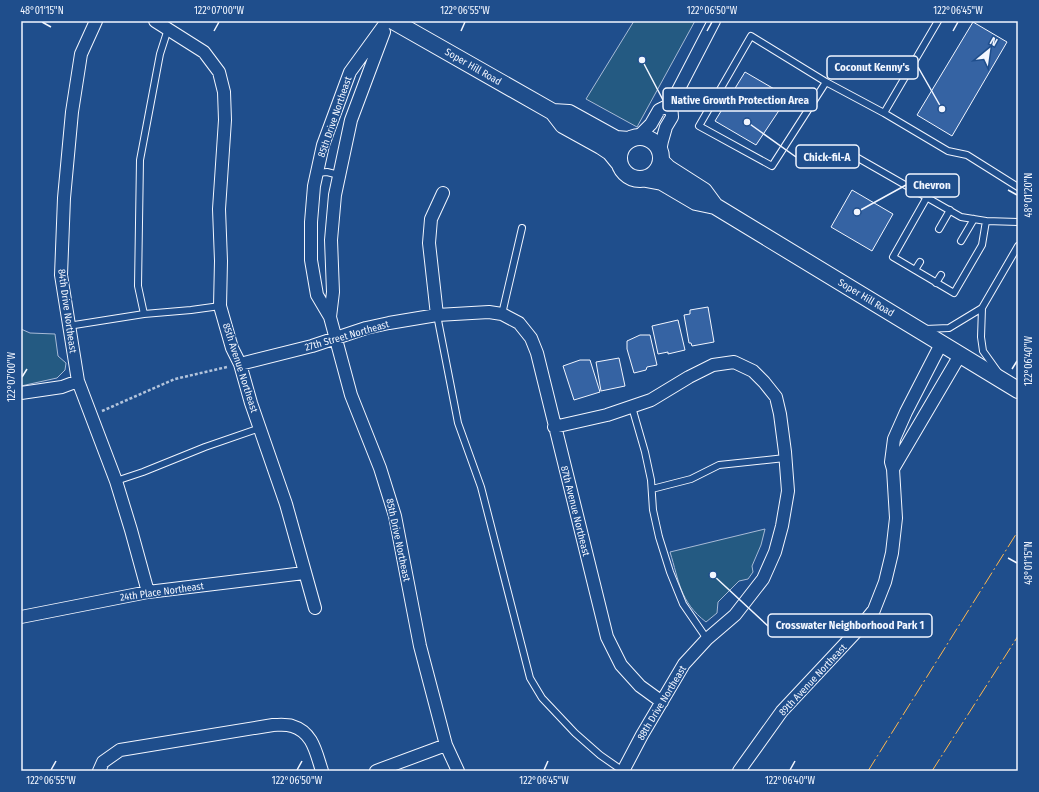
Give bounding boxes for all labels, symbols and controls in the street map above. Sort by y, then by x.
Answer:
text: 48°01'15"N [20,5,64,17]
text: 122°07'00"W [194,5,245,17]
text: 122°06'55"W [440,5,490,17]
text: 122°06'50"W [687,5,738,17]
text: 122°06'45"W [933,5,983,17]
north arrow [969,30,1009,70]
text: N [988,34,1000,49]
street label: Soper Hill Road [443,46,503,88]
callout: Coconut Kenny's [827,56,918,79]
text: Coconut Kenny's [834,61,910,74]
street label: 85th Drive Northeast [316,74,355,159]
callout: Native Growth Protection Area [663,88,817,111]
text: Native Growth Protection Area [671,94,810,107]
callout: Chick-fil-A [796,145,859,168]
text: Chick-fil-A [803,151,852,164]
text: 48°01'20"N [1023,173,1035,217]
callout: Chevron [906,174,959,197]
text: Chevron [913,179,951,192]
street label: 84th Drive Northeast [55,268,79,355]
street label: Soper Hill Road [836,277,896,319]
street label: 27th Street Northeast [304,318,391,354]
street label: 85th Avenue Northeast [220,322,260,415]
text: 122°06'40"W [1023,335,1035,386]
text: 122°07'00"W [6,351,18,402]
street label: 87th Avenue Northeast [558,465,592,558]
street label: 85th Drive Northeast [383,497,413,583]
text: 48°01'15"N [1023,541,1035,585]
street label: 24th Place Northeast [119,580,205,604]
callout: Crosswater Neighborhood Park 1 [768,614,932,637]
text: Crosswater Neighborhood Park 1 [776,619,924,632]
street label: 89th Avenue Northeast [777,641,850,718]
street label: 88th Drive Northeast [635,663,689,743]
text: 122°06'55"W [26,775,76,787]
text: 122°06'50"W [272,775,323,787]
text: 122°06'45"W [519,775,569,787]
text: 122°06'40"W [765,775,816,787]

